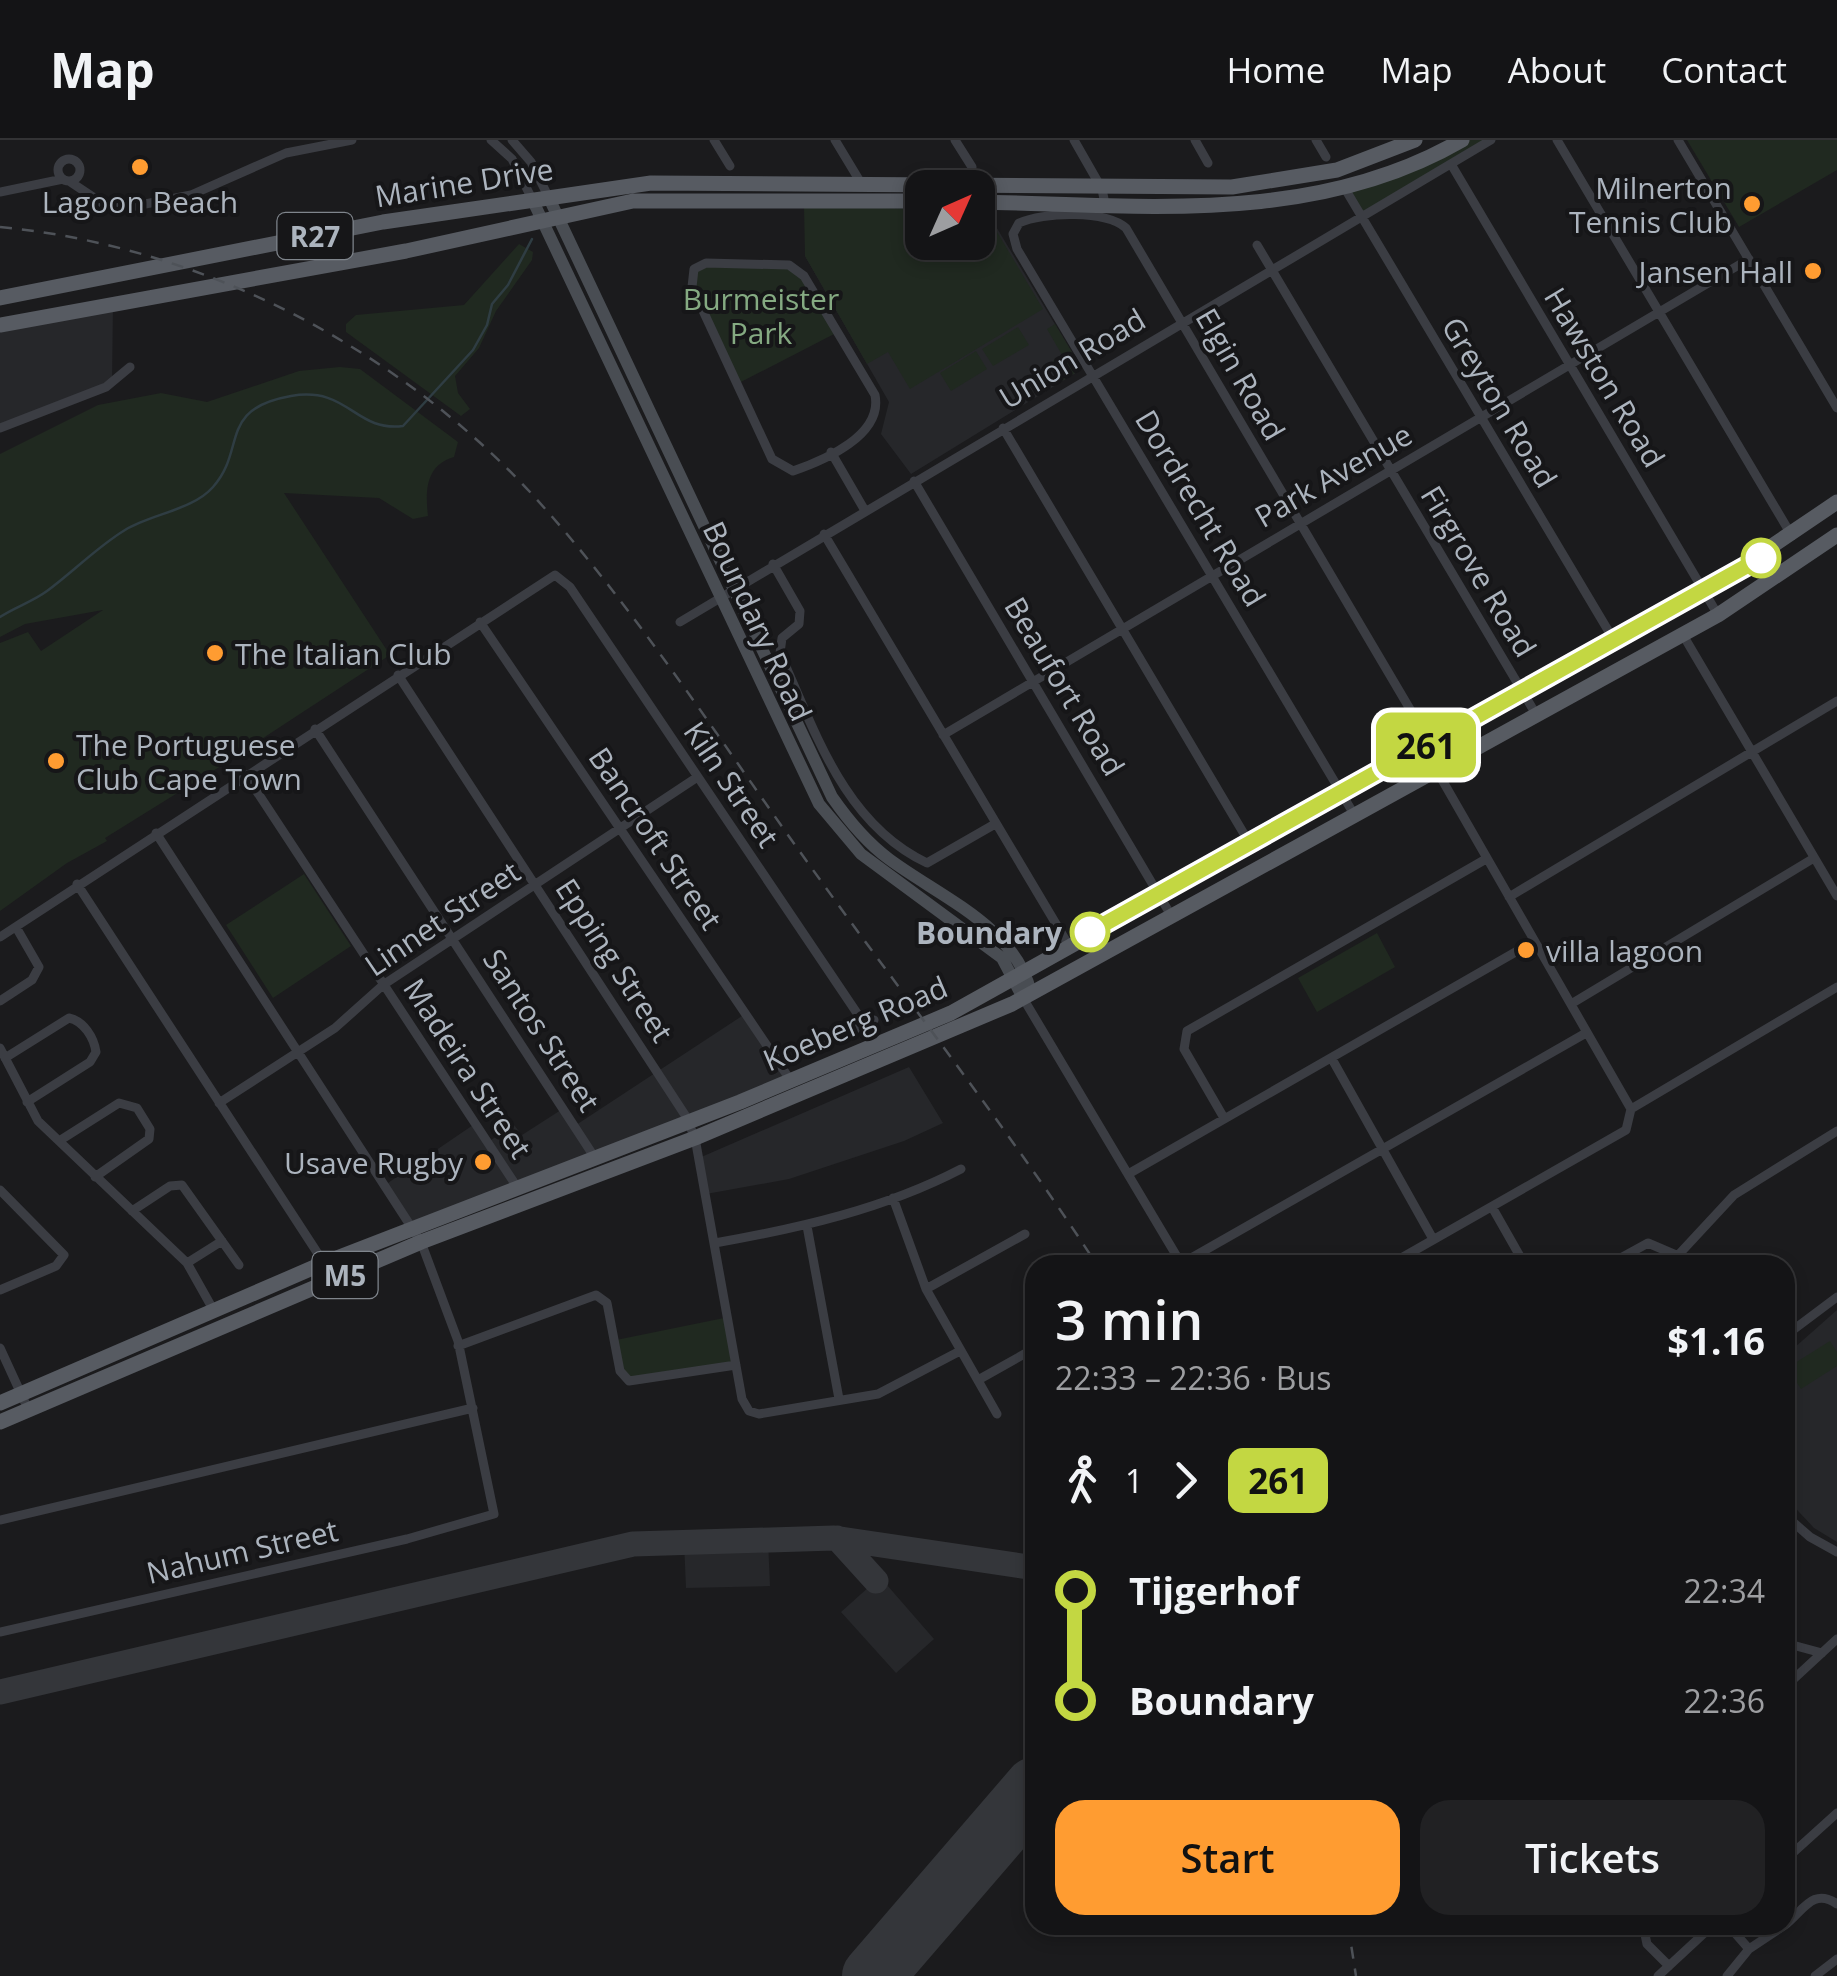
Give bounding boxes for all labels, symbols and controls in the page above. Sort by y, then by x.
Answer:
text: Map [50,37,155,102]
text: Home [1226,46,1325,93]
text: Map [1380,46,1453,93]
text: About [1508,46,1606,93]
text: Contact [1661,46,1787,93]
street label: Marine Drive [372,148,556,216]
marker: Lagoon Beach [129,156,151,178]
place label: Milnerton Tennis Club [1569,167,1732,242]
north arrow [905,170,995,260]
map controls [905,170,995,260]
place label: Lagoon Beach [42,181,238,222]
marker: Milnerton Tennis Club [1741,193,1763,215]
road number: R27 [278,213,352,259]
place label: Jansen Hall [1636,251,1793,292]
marker: Jansen Hall [1802,260,1824,282]
park label: Burmeister Park [683,278,839,353]
street label: Hawston Road [1535,279,1675,475]
street label: Union Road [991,298,1153,418]
street label: Elgin Road [1187,301,1295,447]
street label: Greyton Road [1433,309,1567,495]
street label: Dordrecht Road [1126,402,1276,614]
street label: Park Avenue [1247,414,1419,536]
street label: Firgrove Road [1412,478,1546,664]
street label: Boundary Road [694,514,822,728]
unlabelled marker [1742,539,1780,577]
street label: Beaufort Road [995,589,1135,783]
place label: The Italian Club [235,633,452,674]
marker: The Italian Club [204,642,226,664]
line badge: 261 [1368,712,1484,778]
street label: Kiln Street [675,713,789,855]
text: 261 [1396,722,1456,769]
place label: The Portuguese Club Cape Town [76,724,302,799]
street label: Bancroft Street [580,739,732,937]
marker: The Portuguese Club Cape Town [45,750,67,772]
street label: Linnet Street [356,851,528,985]
street label: Epping Street [547,870,683,1050]
place label: Boundary [916,912,1063,953]
marker: Boundary [1071,913,1109,951]
place label: villa lagoon [1546,930,1703,971]
marker: villa lagoon [1515,939,1537,961]
street label: Santos Street [474,941,610,1119]
street label: Koeberg Road [757,966,953,1080]
street label: Madeira Street [394,970,542,1166]
place label: Usave Rugby [284,1142,464,1183]
marker: Usave Rugby [472,1151,494,1173]
road number: M5 [312,1252,378,1298]
text: 3 min [1055,1281,1203,1356]
text: $1.16 [1667,1314,1765,1366]
text: 22:33 – 22:36 · Bus [1055,1356,1331,1399]
icon: walk [1055,1453,1110,1508]
icon: forward [1158,1453,1213,1508]
text: 261 [1248,1457,1308,1504]
text: 1 [1125,1459,1143,1502]
street label: Nahum Street [142,1509,342,1593]
text: Tijgerhof [1129,1564,1299,1616]
text: 22:34 [1683,1569,1765,1612]
text: Boundary [1129,1674,1314,1726]
text: 22:36 [1683,1679,1765,1722]
button: Start [1055,1800,1400,1915]
button: Tickets [1420,1800,1765,1915]

